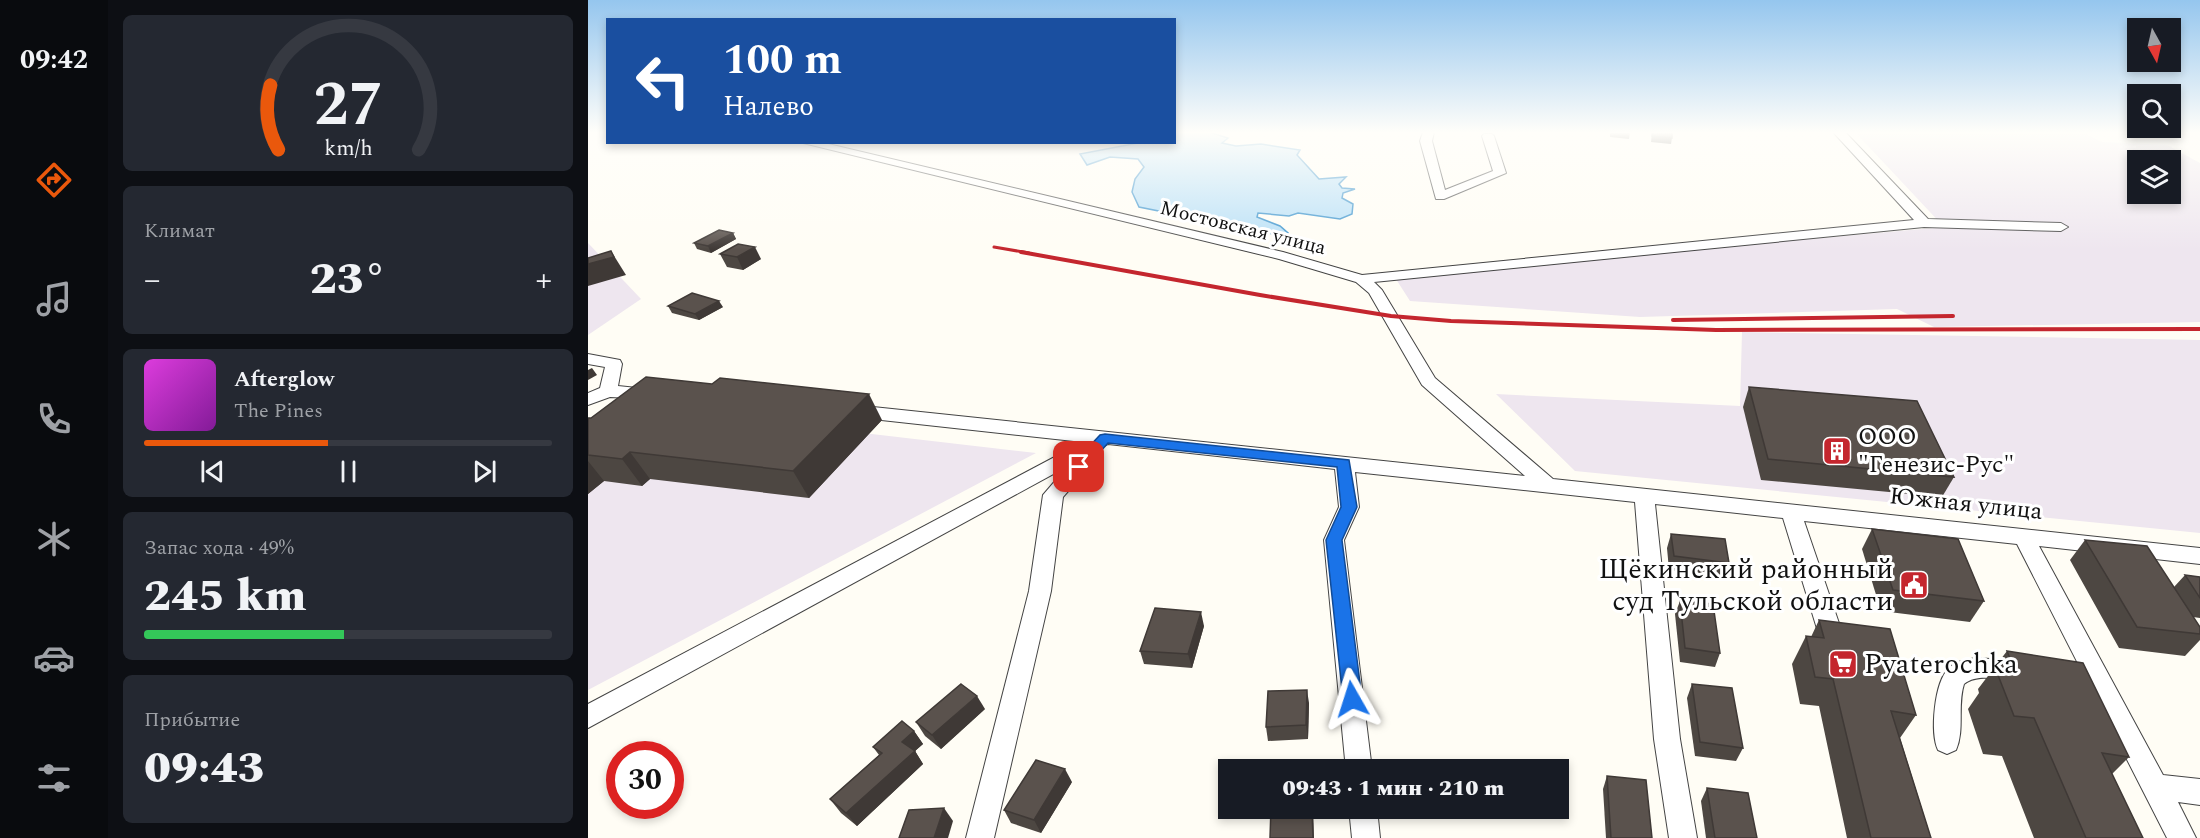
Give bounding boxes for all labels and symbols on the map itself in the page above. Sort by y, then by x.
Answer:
north arrow [2127,18,2181,72]
street label: Мостовская улица [1157,193,1329,263]
place label: ООО "Генезис-Рус" [1858,419,2014,483]
building icon: ООО "Генезис-Рус" [1821,435,1853,467]
pin [1053,441,1104,492]
street label: Южная улица [1888,478,2045,530]
place label: Щёкинский районный суд Тульской области [1599,548,1893,623]
public building icon: Щёкинский районный суд Тульской области [1898,569,1930,601]
place label: Pyaterochka [1864,643,2018,686]
supermarket icon: Pyaterochka [1827,648,1859,680]
position arrow [1320,667,1384,731]
speed limit sign: 30 [606,741,684,819]

